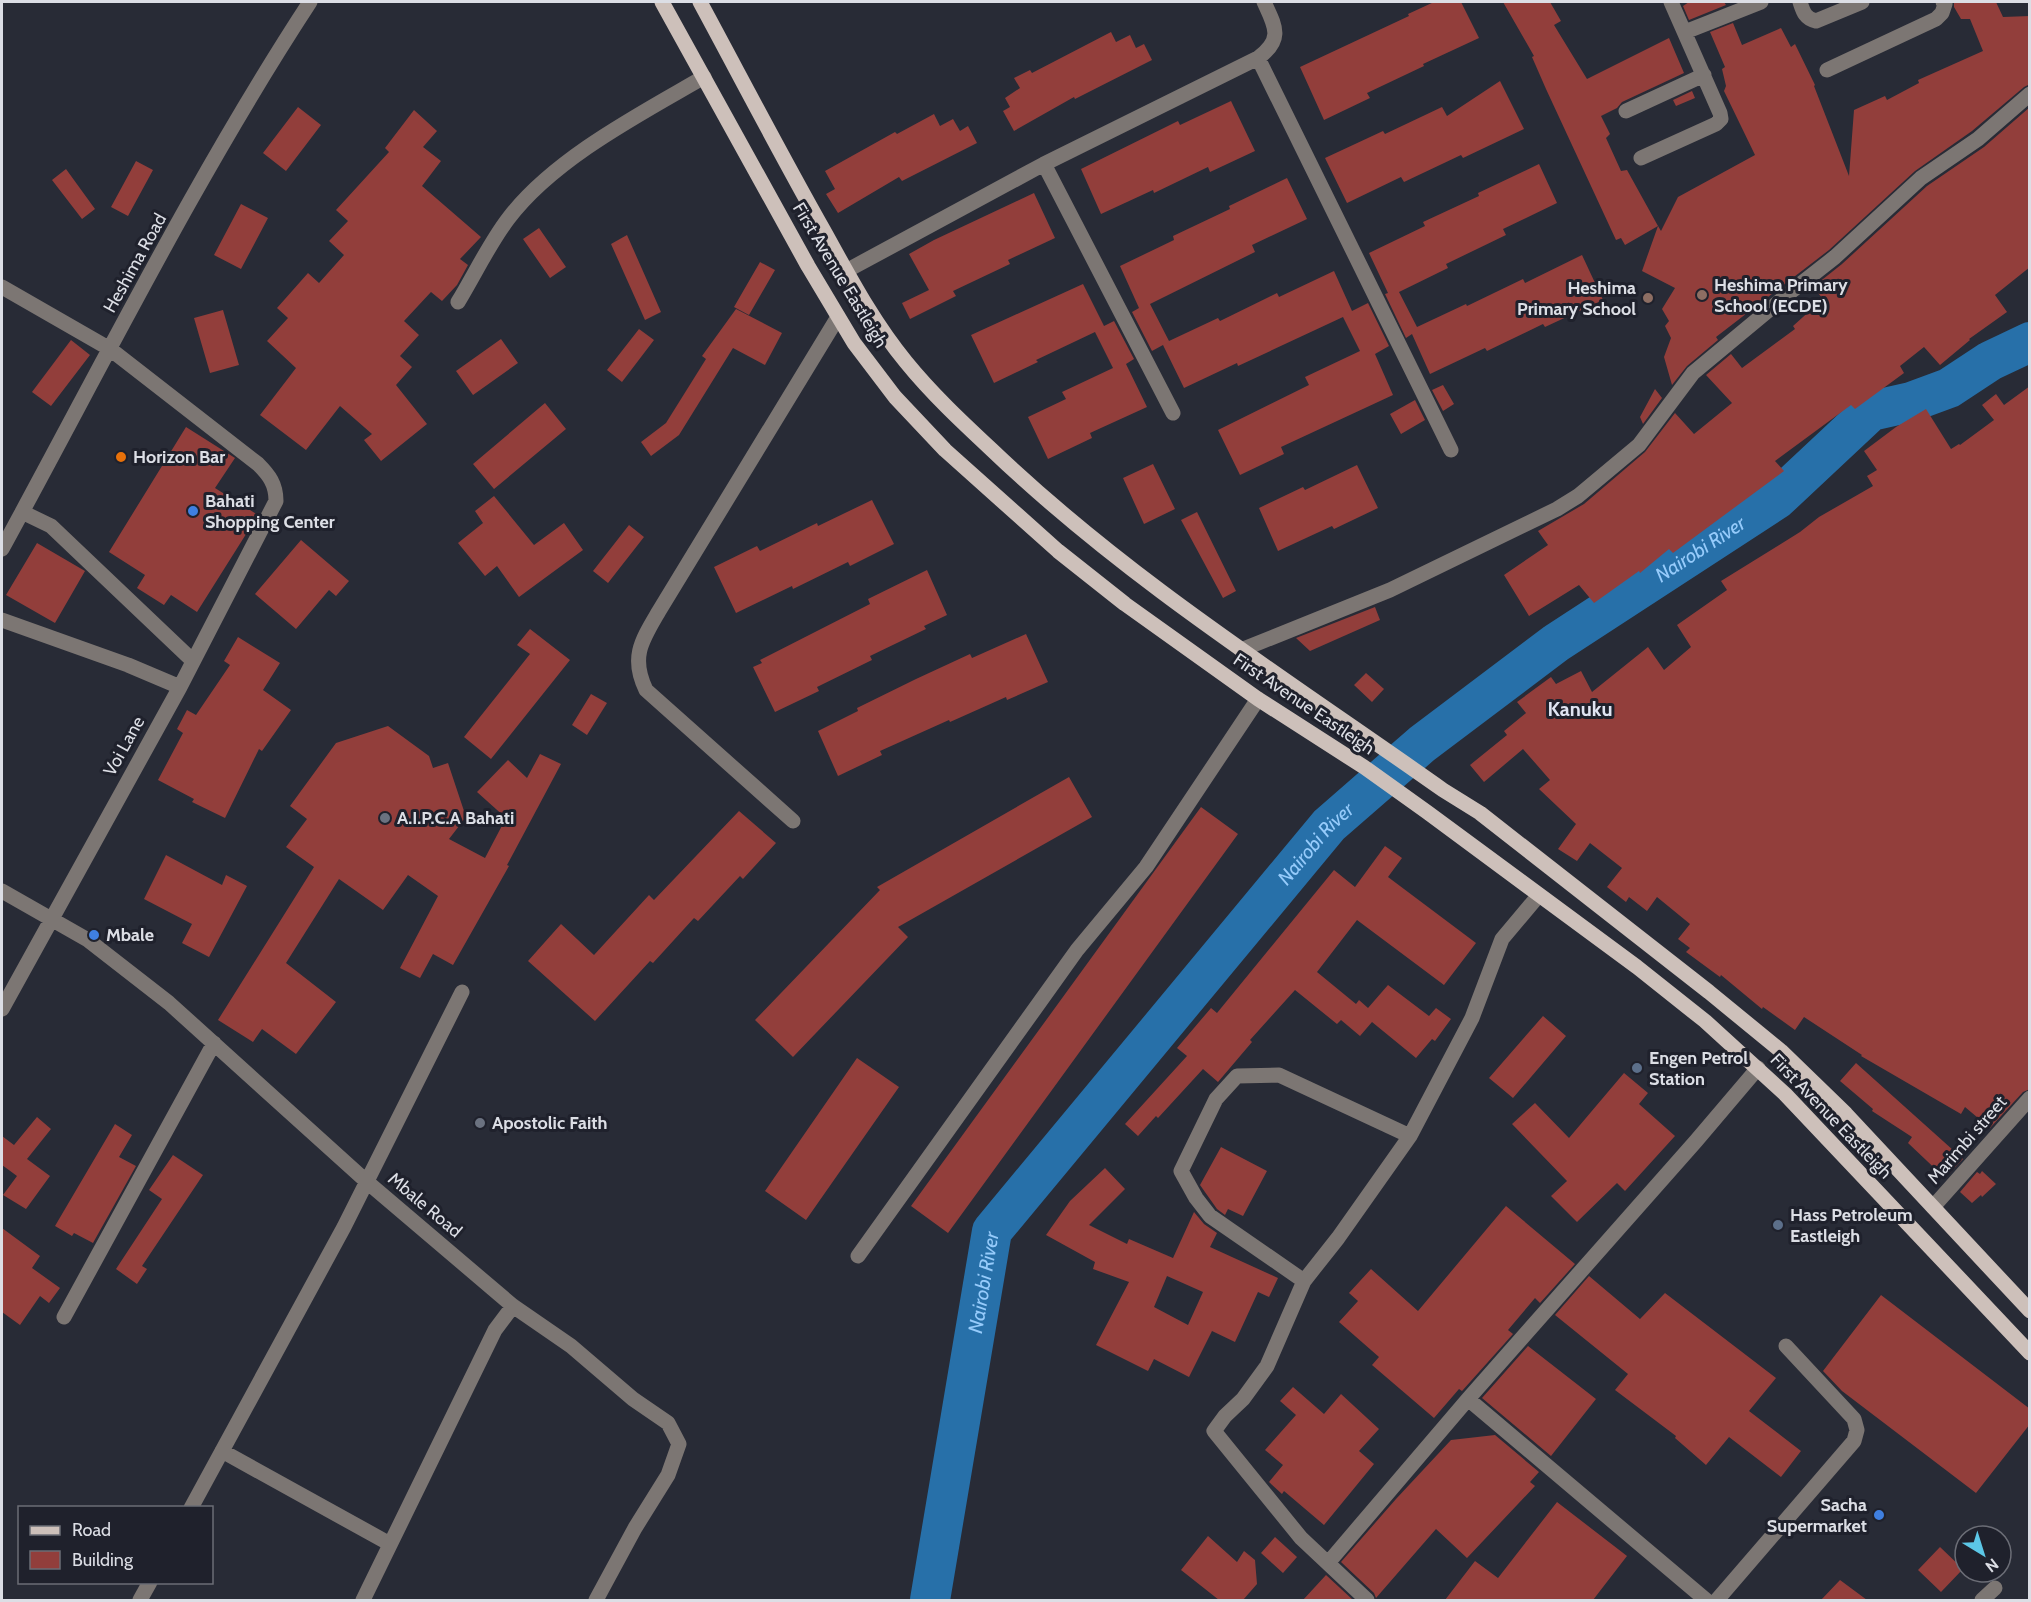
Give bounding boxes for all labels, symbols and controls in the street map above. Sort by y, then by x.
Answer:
street label: First Avenue Eastleigh [788,198,892,352]
street label: Heshima Road [99,209,171,317]
place label: Heshima Primary School (ECDE) [1714,274,1848,317]
place label: Heshima Primary School [1517,277,1636,320]
marker: Heshima Primary School (ECDE) [1695,288,1709,302]
marker: Heshima Primary School [1641,291,1655,305]
place label: Horizon Bar [133,446,225,468]
marker: Horizon Bar [114,450,128,464]
place label: Bahati Shopping Center [205,490,335,533]
marker: Bahati Shopping Center [186,504,200,518]
water label: Nairobi River [1651,511,1750,587]
street label: First Avenue Eastleigh [1229,649,1379,759]
district label: Kanuku [1547,697,1613,721]
street label: Voi Lane [99,712,149,780]
water label: Nairobi River [1272,797,1359,890]
place label: A.I.P.C.A Bahati [397,807,514,829]
marker: A.I.P.C.A Bahati [378,811,392,825]
place label: Mbale [106,924,154,946]
marker: Mbale [87,928,101,942]
place label: Engen Petrol Station [1649,1047,1748,1090]
street label: First Avenue Eastleigh [1766,1049,1896,1183]
marker: Engen Petrol Station [1630,1061,1644,1075]
street label: Marimbi street [1923,1091,2011,1189]
place label: Apostolic Faith [492,1112,607,1134]
marker: Apostolic Faith [473,1116,487,1130]
street label: Mbale Road [384,1168,466,1242]
place label: Hass Petroleum Eastleigh [1790,1204,1913,1247]
marker: Hass Petroleum Eastleigh [1771,1218,1785,1232]
water label: Nairobi River [963,1229,1004,1335]
place label: Sacha Supermarket [1767,1494,1867,1537]
legend [18,1506,213,1584]
marker: Sacha Supermarket [1872,1508,1886,1522]
text: Road [72,1519,111,1541]
north arrow [1953,1524,2013,1584]
text: Building [72,1549,134,1571]
text: N [1982,1554,2002,1576]

